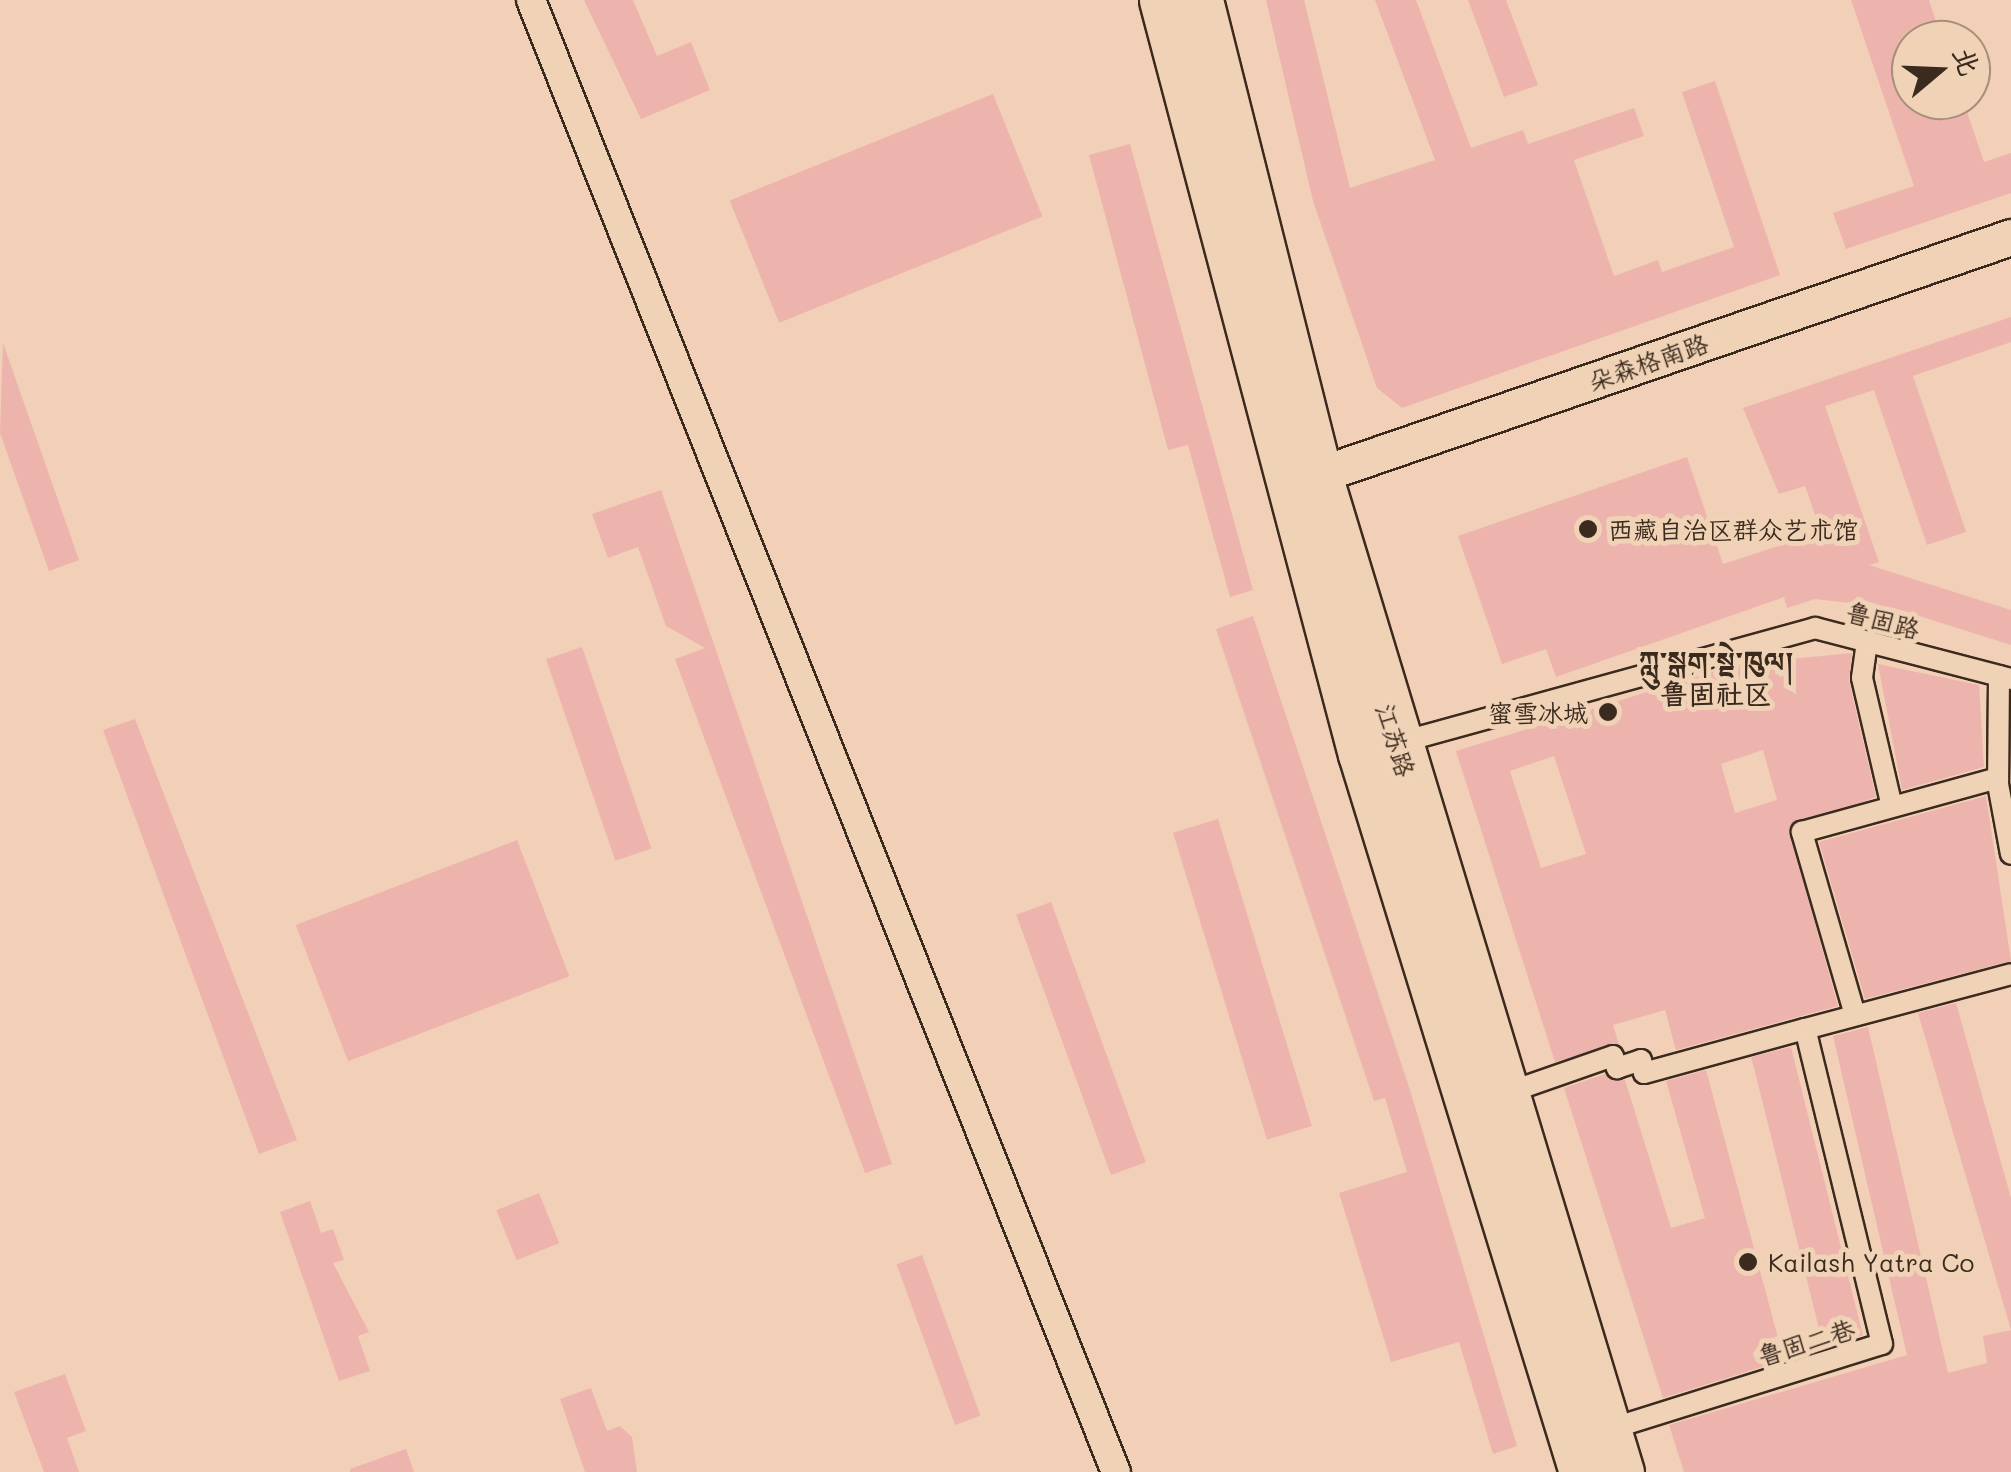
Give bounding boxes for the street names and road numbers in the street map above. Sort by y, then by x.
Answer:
street label: 朵森格南路 [1584,327,1712,397]
street label: 鲁固路 [1843,596,1923,644]
street label: 江苏路 [1371,700,1421,780]
street label: 鲁固二巷 [1754,1313,1858,1371]

